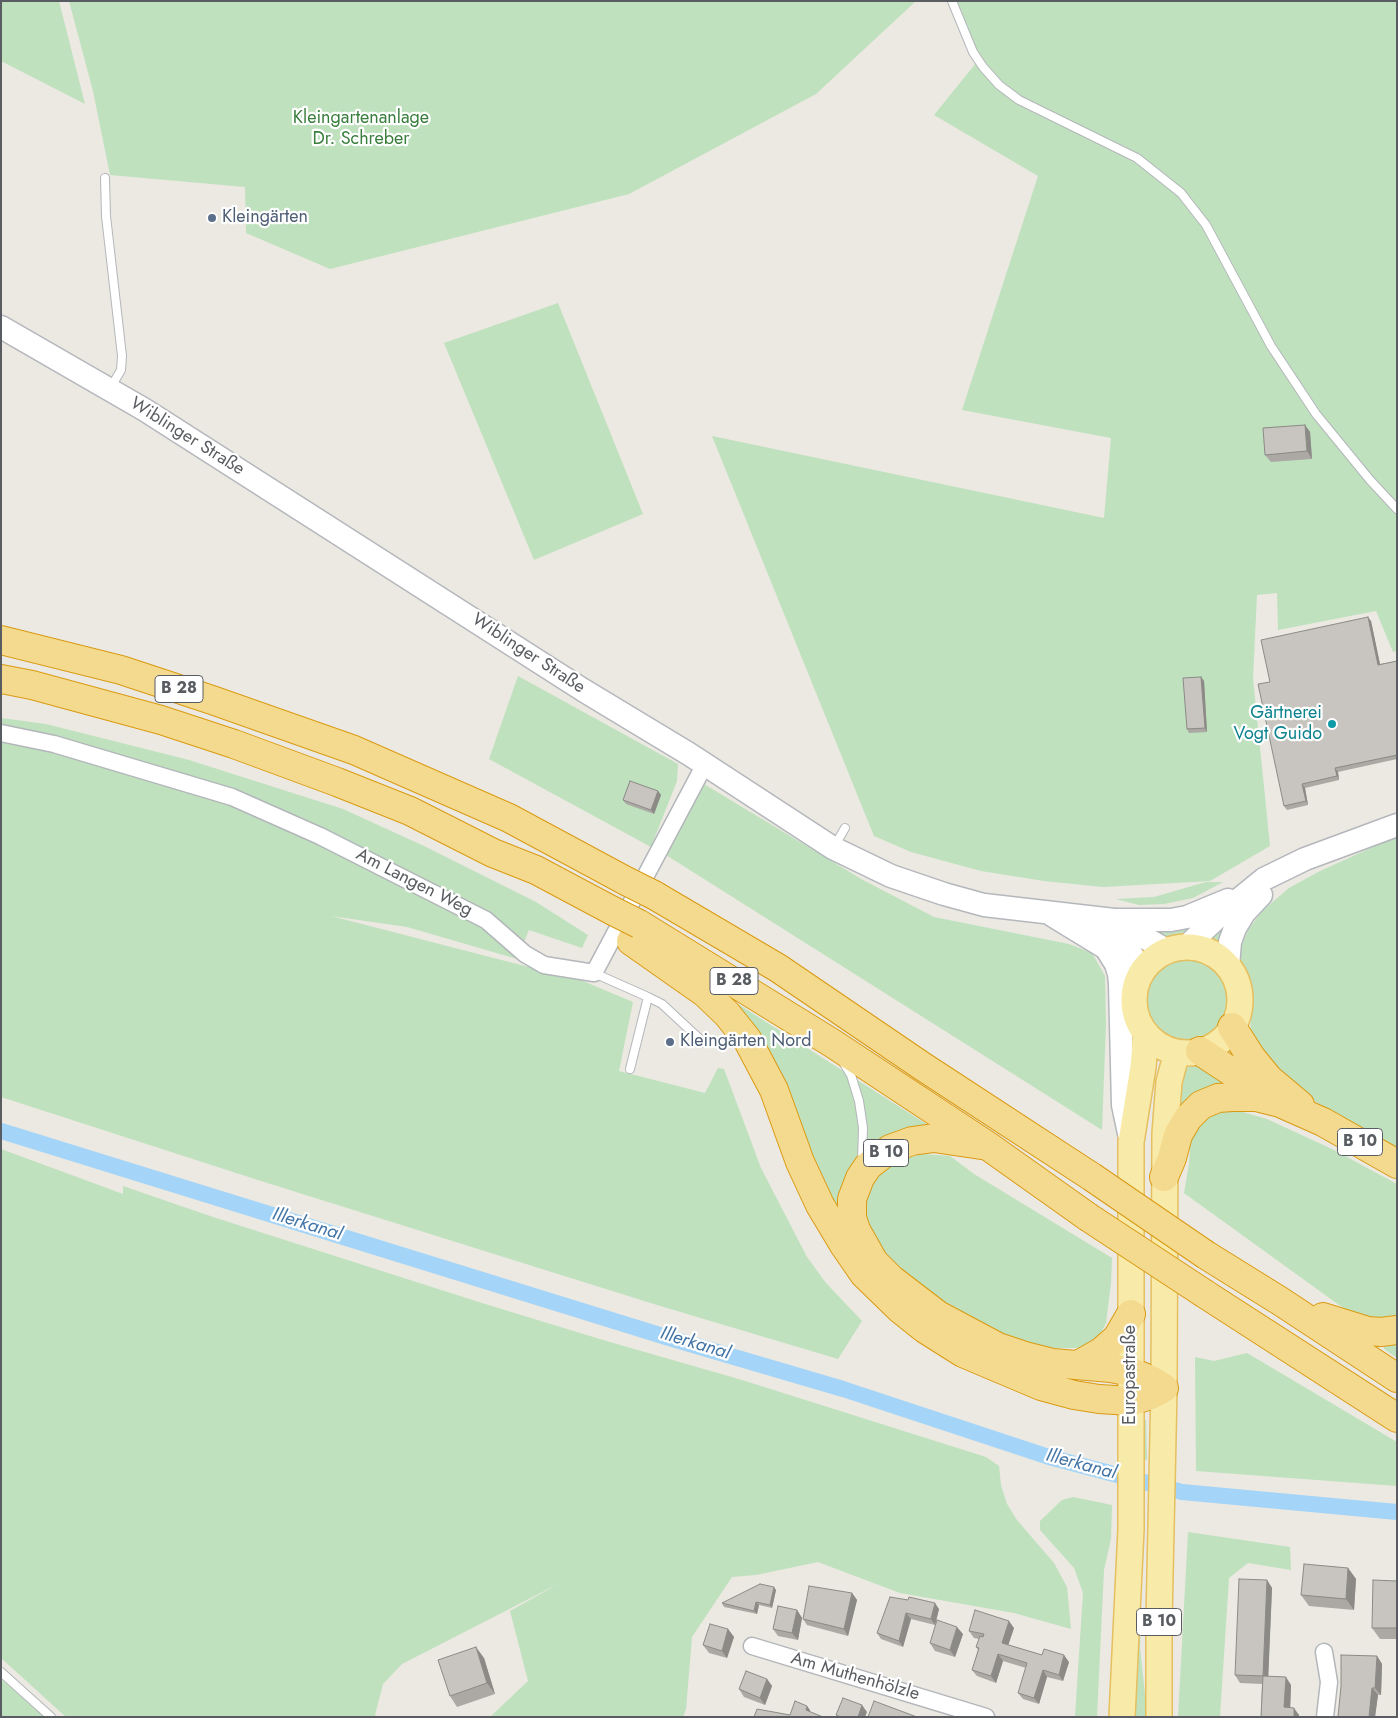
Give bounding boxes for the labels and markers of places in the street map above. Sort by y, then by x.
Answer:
place label: Kleingärten [222,207,308,229]
marker: Kleingärten [206,212,218,224]
place label: Gärtnerei Vogt Guido [1234,703,1322,746]
marker: Gärtnerei Vogt Guido [1326,718,1338,730]
place label: Kleingärten Nord [680,1031,812,1053]
marker: Kleingärten Nord [664,1036,676,1048]

